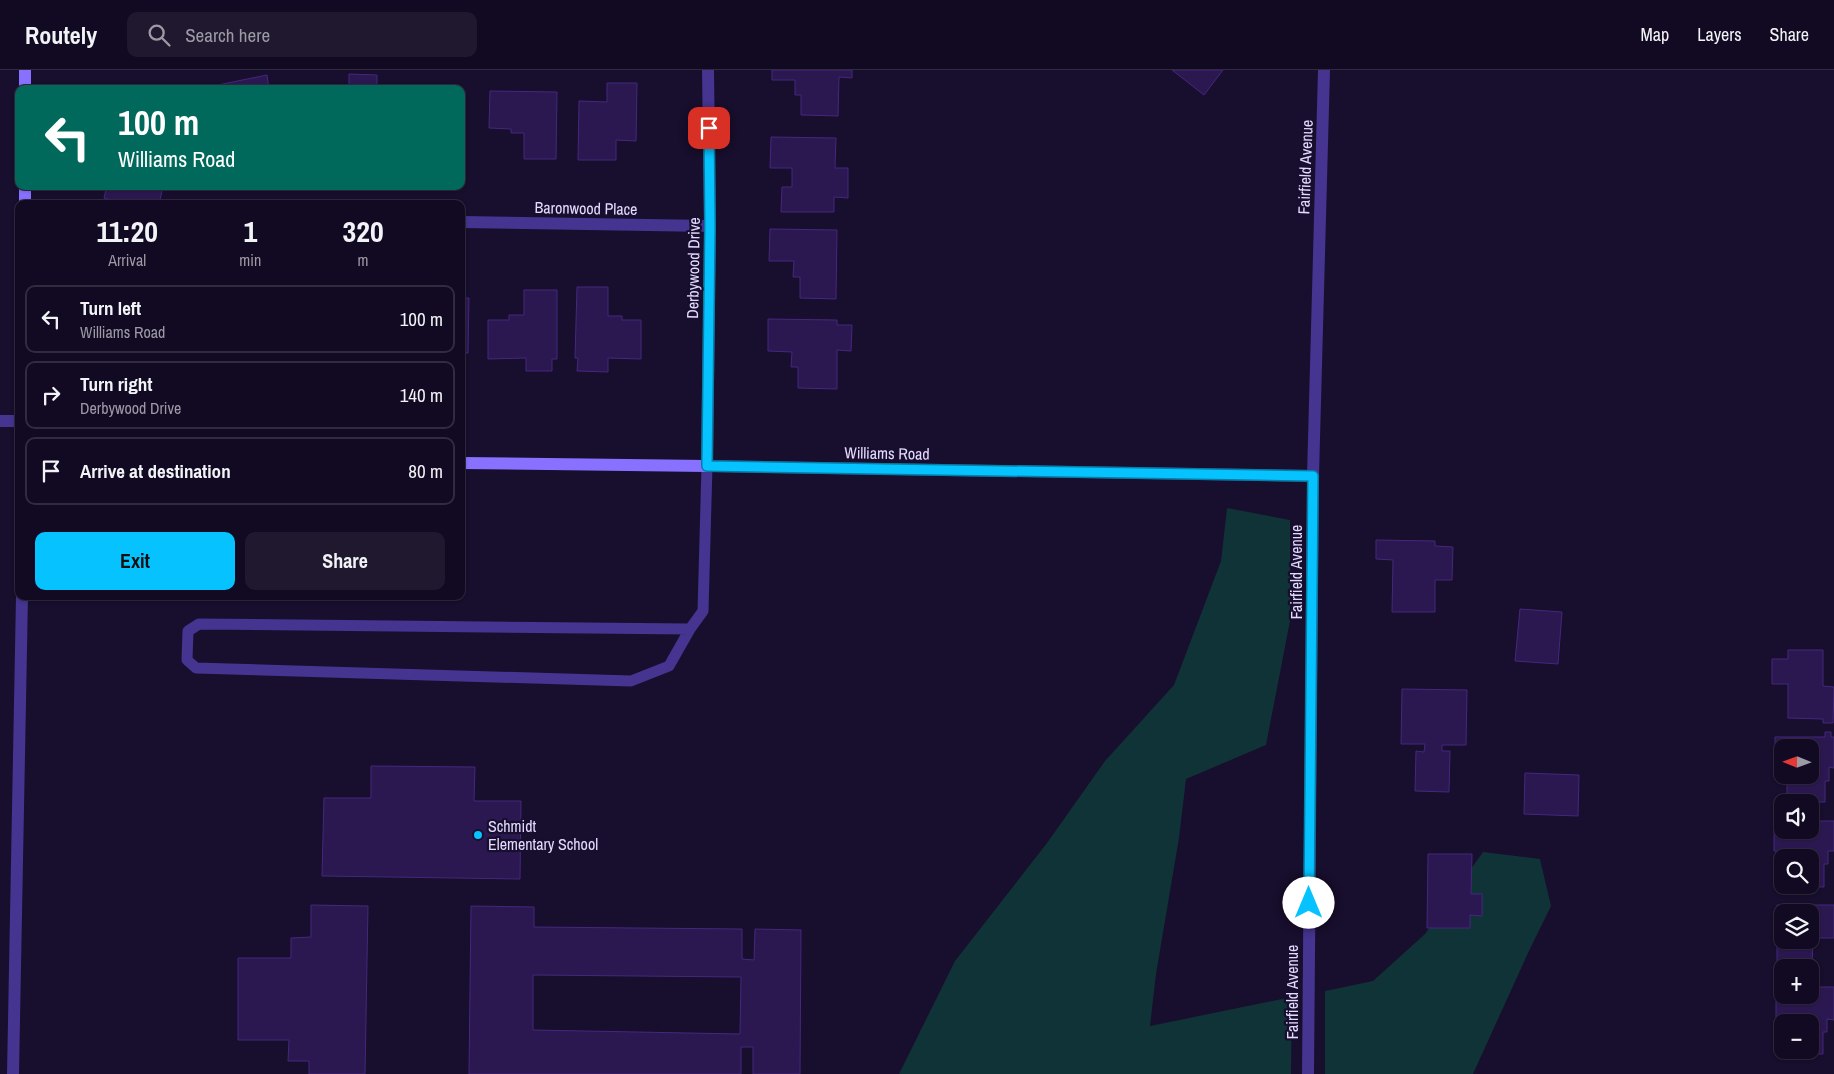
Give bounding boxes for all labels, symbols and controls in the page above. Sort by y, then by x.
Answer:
search box [127,12,477,57]
text: Routely [25,19,97,51]
icon: search [145,21,173,49]
text: Search here [185,22,270,48]
text: Map [1641,22,1669,47]
text: Layers [1697,22,1742,47]
text: Share [1770,22,1809,47]
text: 100 m [118,99,199,146]
icon: left [35,105,100,170]
pin [688,107,730,149]
icon: arrive [695,114,723,142]
street label: Fairfield Avenue [1292,119,1318,215]
text: Williams Road [118,144,235,174]
street label: Baronwood Place [534,196,638,220]
text: 11:20 [96,211,158,251]
text: 1 [243,211,257,251]
text: 320 [343,211,384,251]
street label: Derbywood Drive [681,217,705,319]
text: Arrival [108,249,146,271]
text: min [239,249,261,271]
text: m [358,249,369,271]
text: Turn left [80,295,141,321]
icon: left [37,305,65,333]
text: 100 m [400,306,443,332]
text: Williams Road [80,321,165,343]
text: Turn right [80,371,152,397]
icon: right [37,381,65,409]
text: 140 m [400,382,443,408]
text: Derbywood Drive [80,397,181,419]
street label: Williams Road [844,441,930,465]
icon: arrive [37,457,65,485]
text: Arrive at destination [80,458,231,484]
text: 80 m [408,458,443,484]
street label: Fairfield Avenue [1285,525,1307,619]
button: Exit [35,532,235,590]
button: Share [245,532,445,590]
north arrow [1774,739,1819,784]
map controls [1774,739,1819,1059]
button: sound [1774,794,1819,839]
place label: Schmidt Elementary School [488,815,598,855]
marker: Schmidt Elementary School [472,829,484,841]
button: search [1774,849,1819,894]
position arrow [1282,876,1334,928]
button: layers [1774,904,1819,949]
street label: Fairfield Avenue [1281,945,1303,1039]
button: + [1774,959,1819,1004]
button: − [1774,1014,1819,1059]

